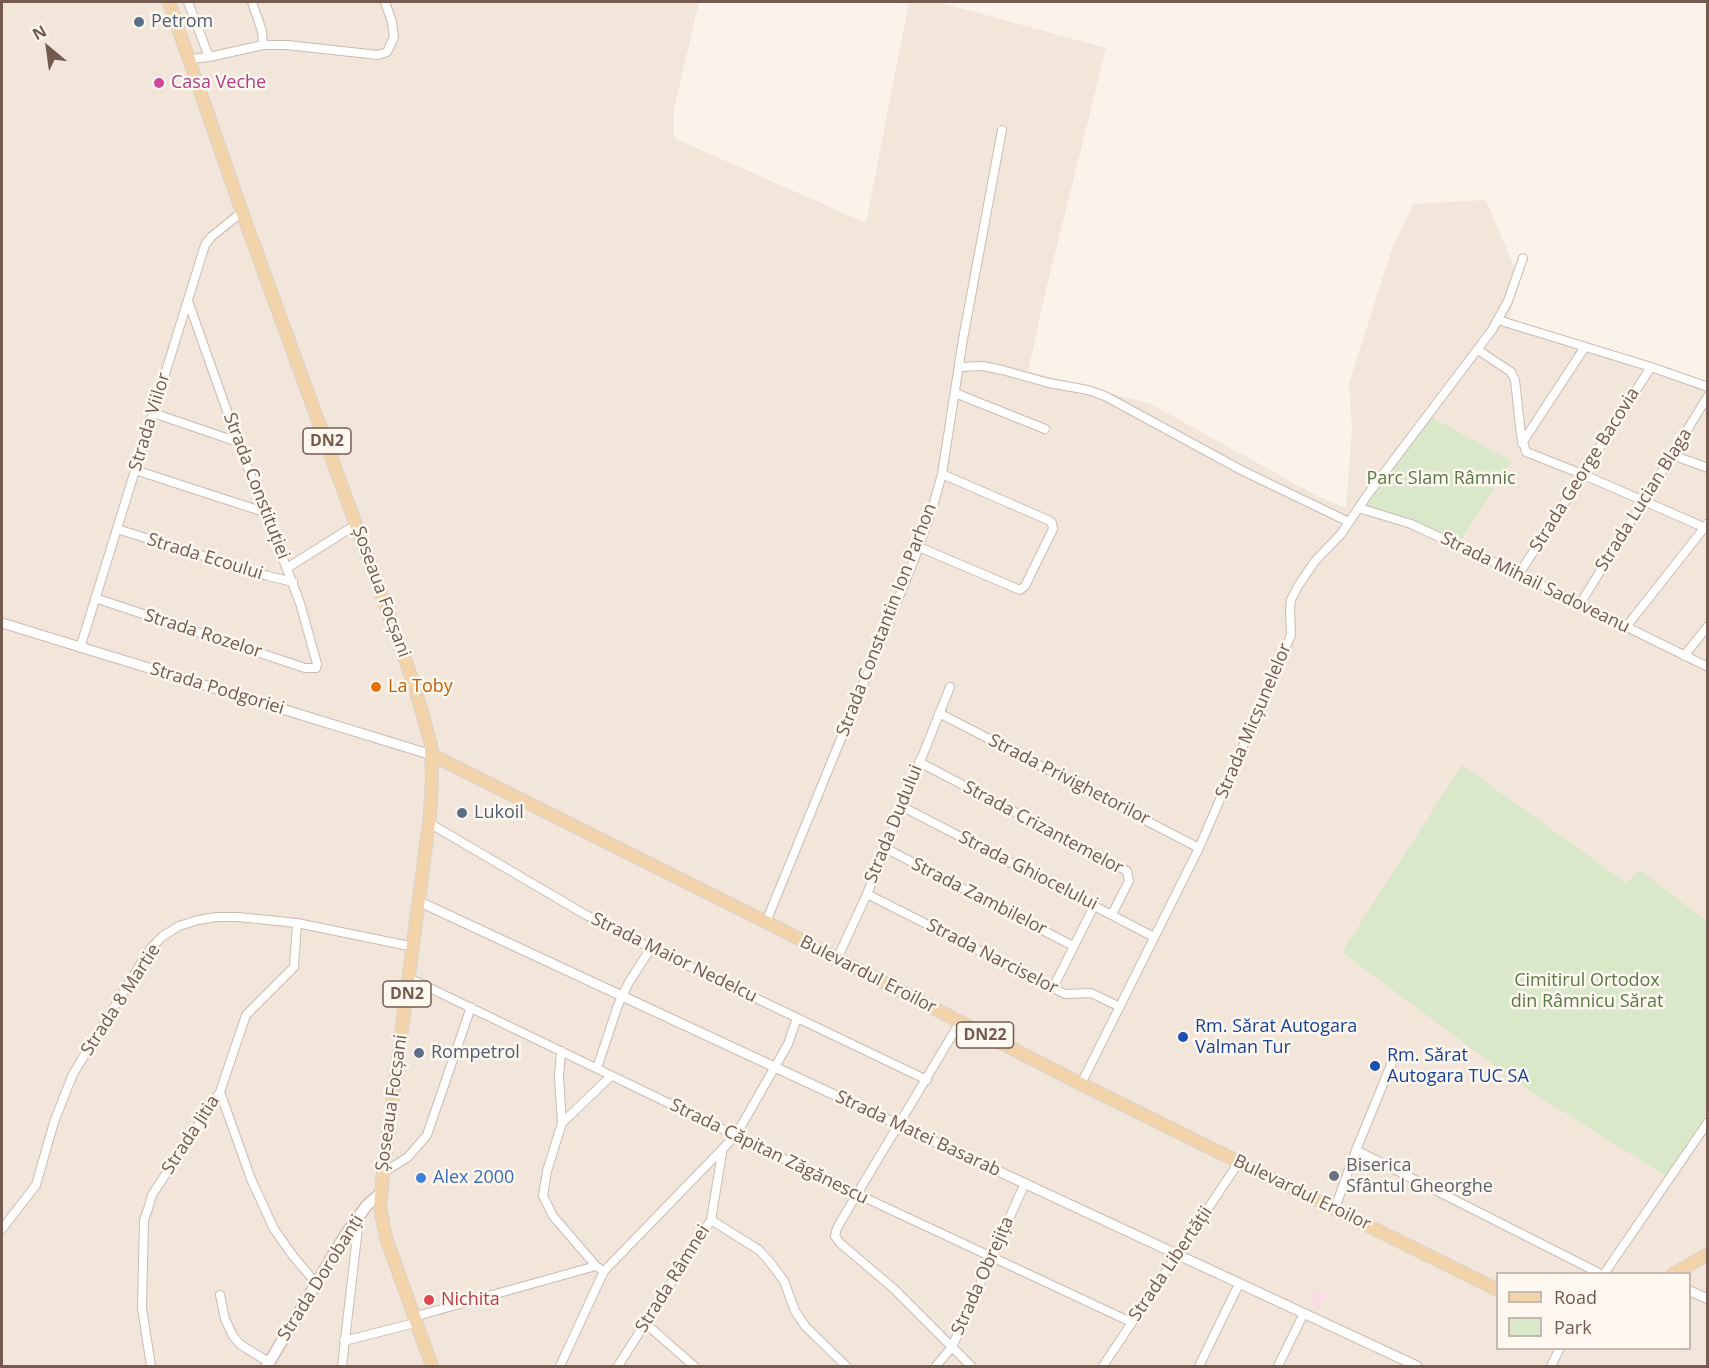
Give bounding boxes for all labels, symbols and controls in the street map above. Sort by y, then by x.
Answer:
place label: Petrom [151,11,213,33]
marker: Petrom [132,15,146,29]
north arrow [18,18,78,78]
text: N [28,19,50,45]
place label: Casa Veche [171,72,266,94]
marker: Casa Veche [152,76,166,90]
street label: Strada Viilor [125,370,175,474]
street label: Strada George Bacovia [1526,384,1644,556]
street label: Strada Constituției [218,410,294,562]
street label: Strada Lucian Blaga [1591,424,1697,576]
road number: DN2 [303,428,351,454]
park label: Parc Slam Râmnic [1366,468,1516,490]
street label: Strada Constantin Ion Parhon [832,500,942,740]
street label: Șoseaua Focșani [347,523,415,661]
street label: Strada Mihail Sadoveanu [1437,528,1633,638]
street label: Strada Ecoului [144,529,266,585]
street label: Strada Rozelor [141,605,265,663]
street label: Strada Micșunelelor [1211,640,1297,802]
street label: Strada Podgoriei [147,658,287,720]
place label: La Toby [388,676,453,698]
marker: La Toby [369,680,383,694]
street label: Strada Privighetorilor [985,730,1153,830]
street label: Strada Dudului [860,762,928,886]
street label: Strada Crizantemelor [959,777,1127,879]
place label: Lukoil [474,802,524,824]
marker: Lukoil [455,806,469,820]
street label: Strada Ghiocelului [955,827,1101,915]
street label: Strada Zambilelor [908,854,1050,940]
street label: Strada Maior Nedelcu [588,908,760,1008]
street label: Strada Narciselor [923,915,1061,999]
street label: Bulevardul Eroilor [796,931,940,1019]
street label: Strada 8 Martie [77,940,165,1060]
park label: Cimitirul Ortodox din Râmnicu Sărat [1511,970,1663,1012]
road number: DN2 [383,981,431,1007]
place label: Rm. Sărat Autogara Valman Tur [1195,1016,1357,1058]
road number: DN22 [956,1022,1014,1048]
marker: Rm. Sărat Autogara Valman Tur [1176,1030,1190,1044]
street label: Șoseaua Focșani [372,1033,412,1173]
place label: Rompetrol [431,1042,520,1064]
place label: Rm. Sărat Autogara TUC SA [1387,1045,1529,1088]
marker: Rompetrol [412,1046,426,1060]
marker: Rm. Sărat Autogara TUC SA [1368,1059,1382,1073]
street label: Strada Matei Basarab [832,1086,1004,1182]
street label: Strada Jitia [158,1092,224,1178]
street label: Strada Căpitan Zăgănescu [666,1095,872,1209]
street label: Bulevardul Eroilor [1230,1150,1374,1236]
place label: Biserica Sfântul Gheorghe [1346,1155,1493,1198]
place label: Alex 2000 [433,1167,514,1189]
marker: Biserica Sfântul Gheorghe [1327,1169,1341,1183]
marker: Alex 2000 [414,1171,428,1185]
street label: Strada Libertății [1125,1203,1217,1325]
street label: Strada Dorobanți [274,1211,368,1345]
street label: Strada Obrejița [947,1213,1019,1339]
street label: Strada Râmnei [631,1221,715,1337]
legend [1496,1272,1691,1350]
text: Road [1554,1285,1597,1309]
place label: Nichita [441,1289,500,1311]
marker: Nichita [422,1293,436,1307]
text: Park [1554,1315,1592,1339]

